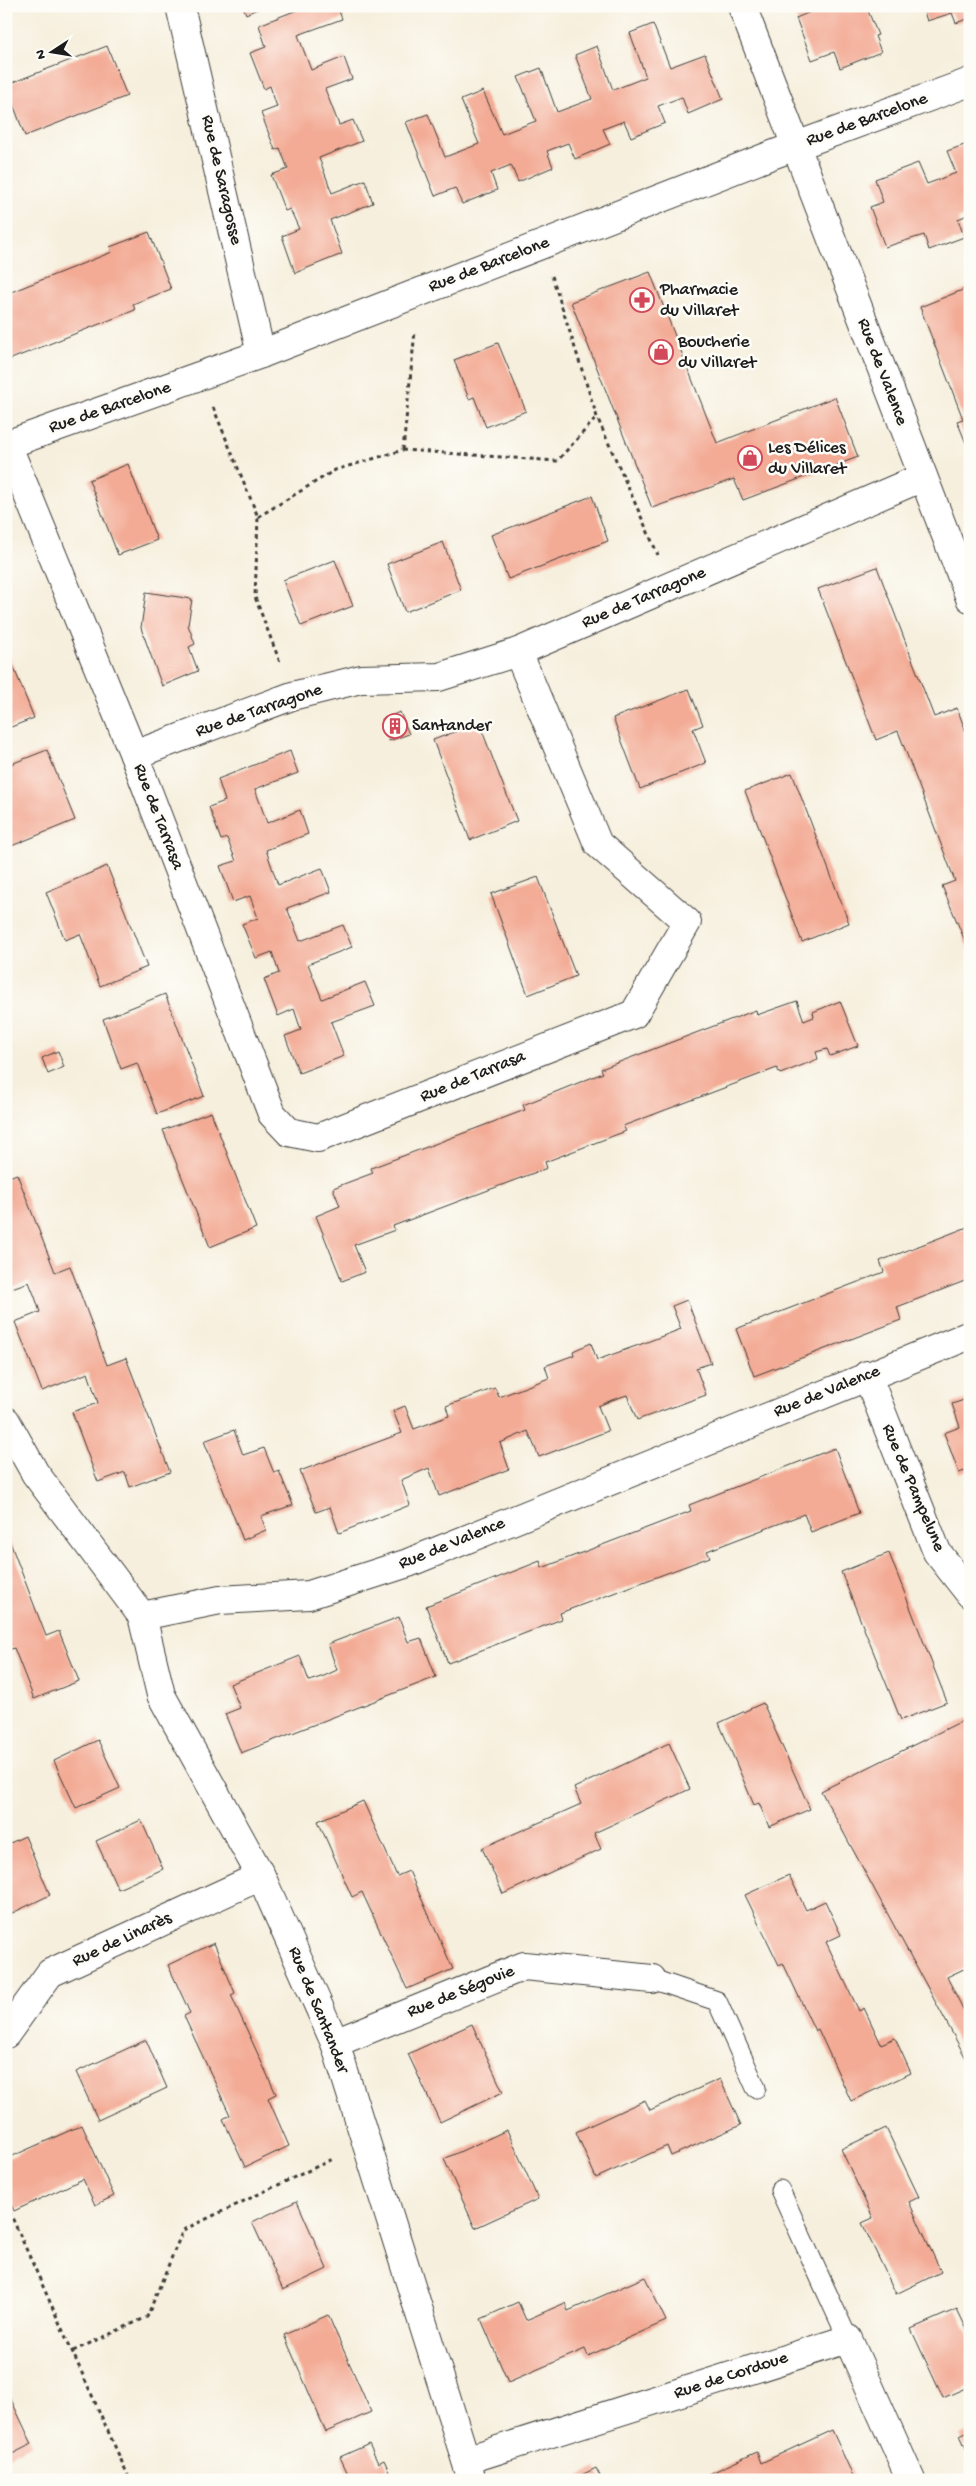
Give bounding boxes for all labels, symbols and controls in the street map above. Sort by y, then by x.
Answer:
north arrow [28,28,78,78]
text: N [32,48,51,60]
street label: Rue de Barcelone [803,88,931,152]
street label: Rue de Saragosse [196,113,246,248]
street label: Rue de Barcelone [426,232,553,298]
place label: Pharmacie du Villaret [659,280,740,322]
pharmacy icon: Pharmacie du Villaret [629,287,655,313]
street label: Rue de Valence [852,316,912,429]
place label: Boucherie du Villaret [677,332,758,374]
shop icon: Boucherie du Villaret [648,339,674,365]
street label: Rue de Barcelone [46,377,174,439]
place label: Les Délices du Villaret [768,438,848,480]
shop icon: Les Délices du Villaret [737,445,763,471]
street label: Rue de Tarragone [579,562,710,634]
street label: Rue de Tarragone [193,679,326,743]
building icon: Santander [382,713,408,739]
place label: Santander [412,716,493,737]
street label: Rue de Tarrasa [128,761,188,874]
street label: Rue de Tarrasa [417,1046,530,1108]
street label: Rue de Valence [771,1361,884,1423]
street label: Rue de Pampelune [877,1421,950,1556]
street label: Rue de Valence [396,1513,509,1575]
street label: Rue de Linarès [69,1907,176,1972]
street label: Rue de Santander [283,1944,354,2078]
street label: Rue de Ségovie [404,1961,518,2023]
street label: Rue de Cordoue [671,2347,791,2404]

